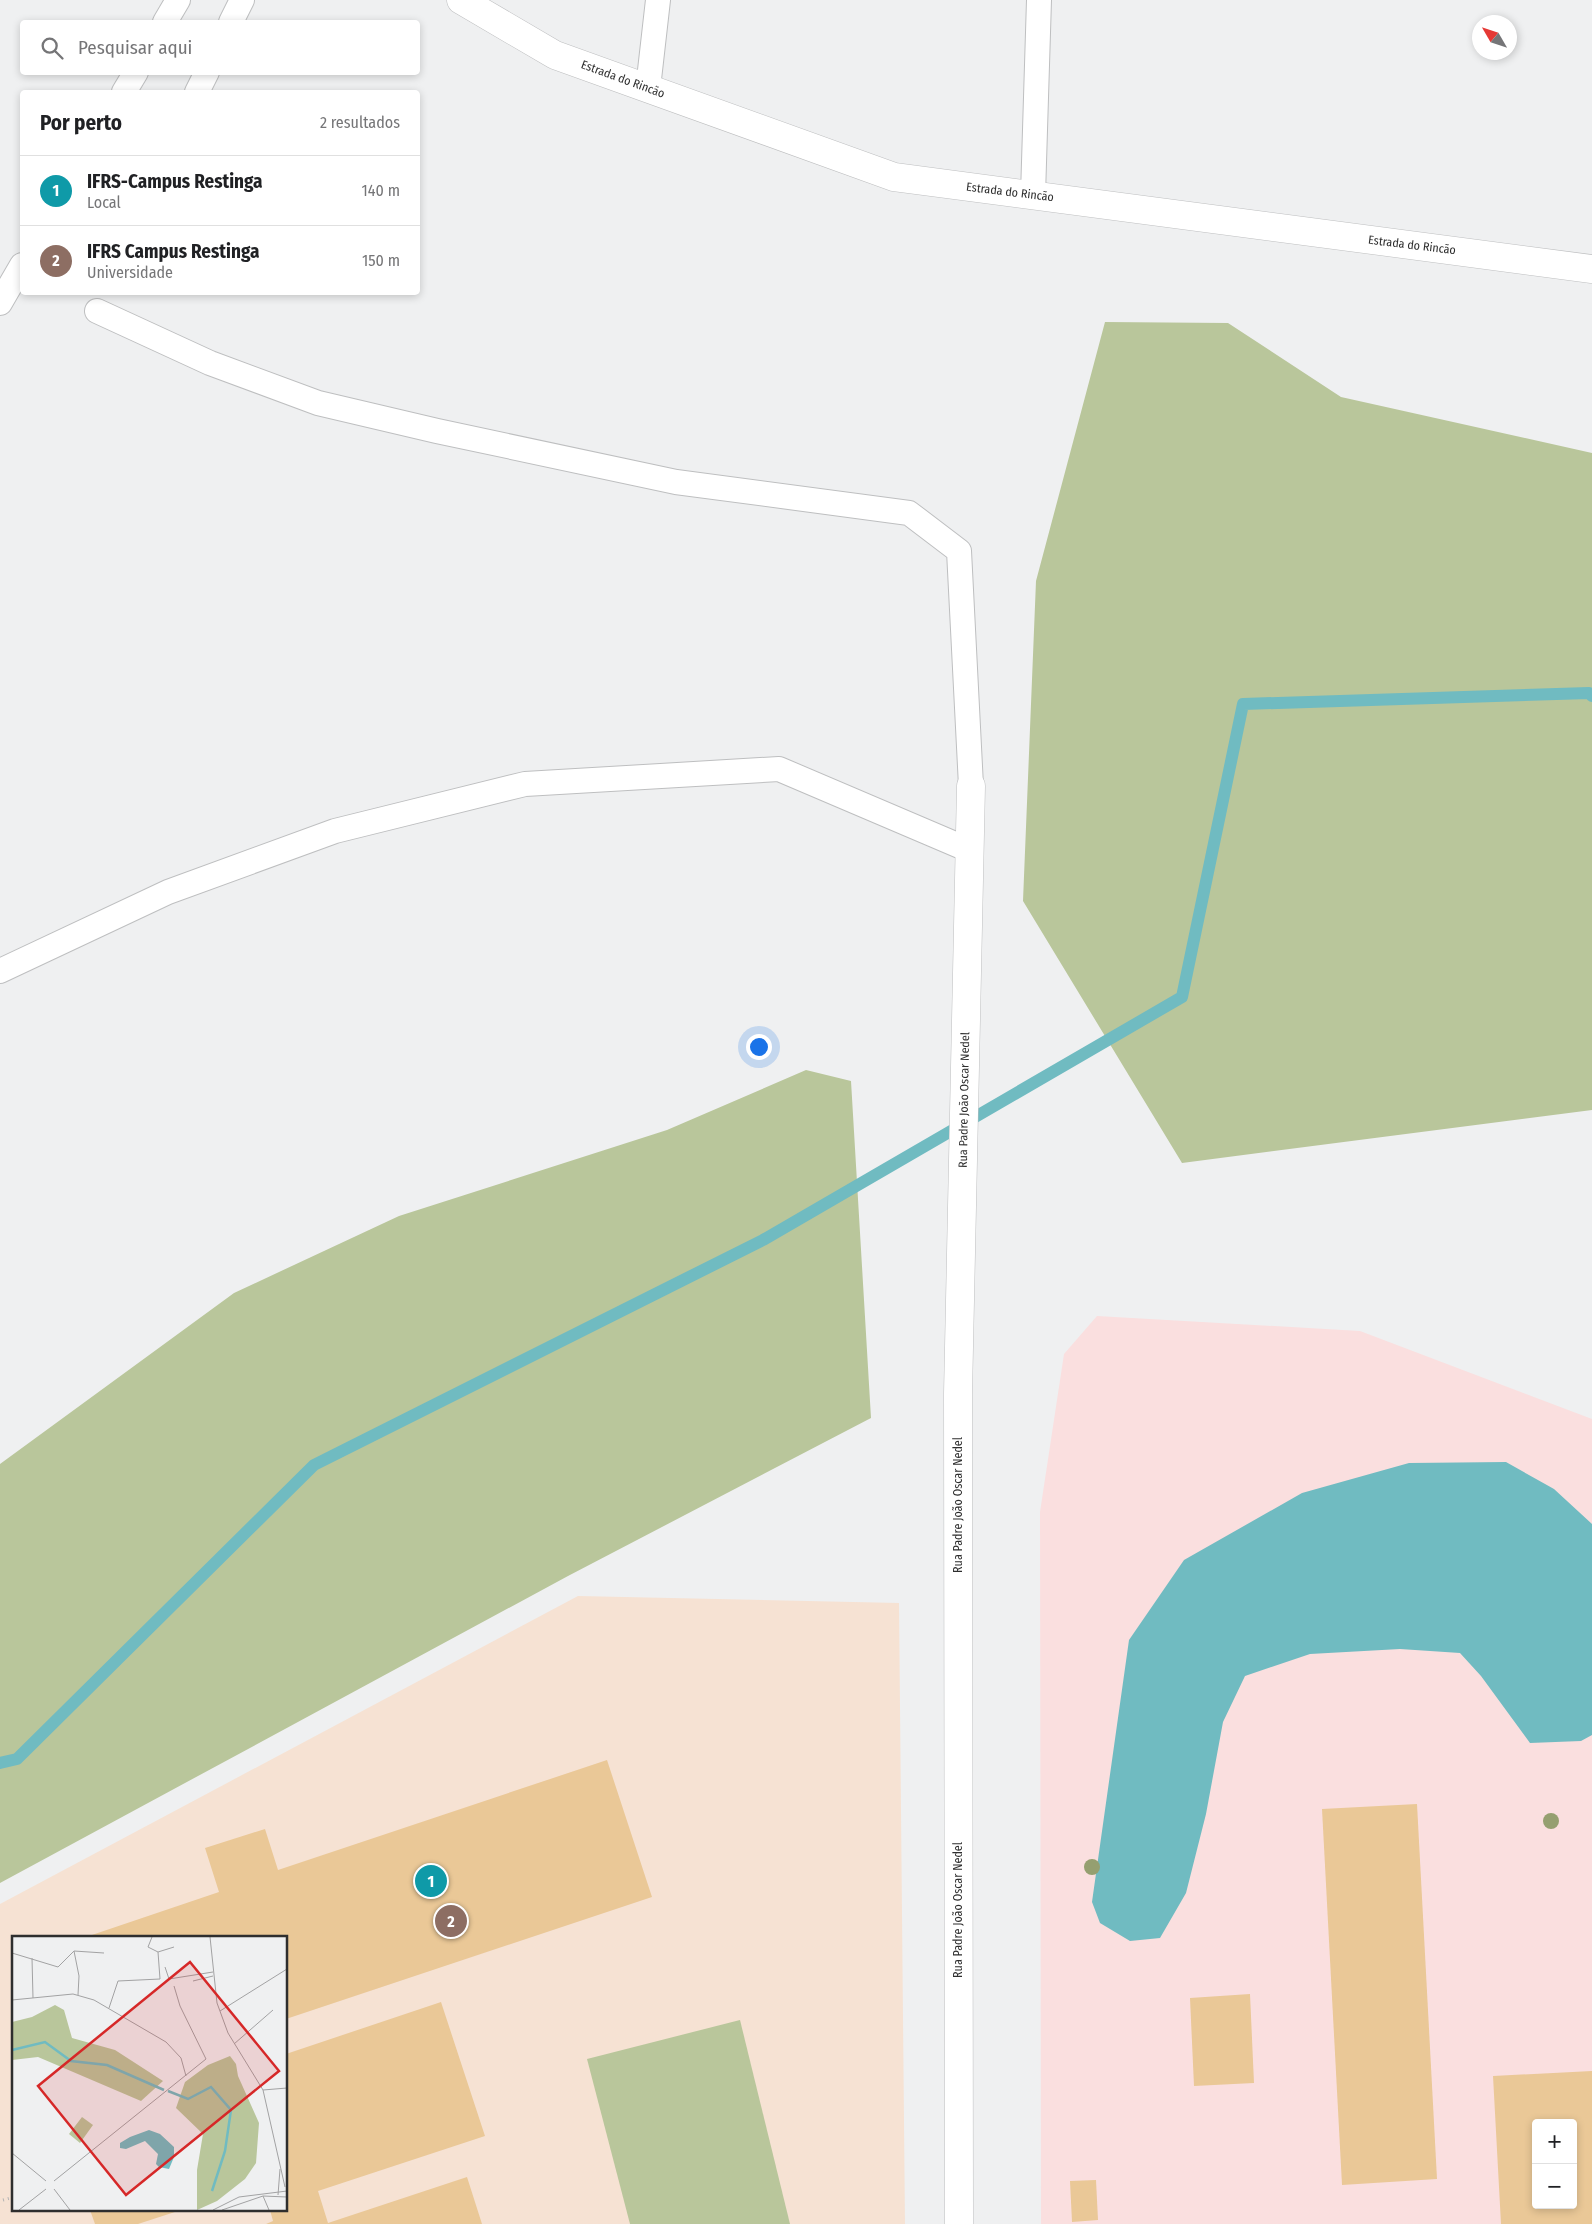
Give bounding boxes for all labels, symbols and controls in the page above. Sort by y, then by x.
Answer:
north arrow [1472,15,1517,60]
search box [20,20,420,75]
icon: search [38,34,66,62]
text: Pesquisar aqui [78,36,192,59]
street label: Estrada do Rincão [579,57,667,101]
text: Por perto [40,110,122,136]
text: 2 resultados [320,113,400,132]
text: IFRS-Campus Restinga [87,170,263,193]
street label: Estrada do Rincão [965,180,1055,204]
text: 1 [53,181,59,200]
text: 140 m [362,181,400,200]
text: Local [87,193,121,212]
street label: Estrada do Rincão [1367,233,1457,257]
text: IFRS Campus Restinga [87,240,259,263]
text: 2 [52,251,60,270]
text: 150 m [362,251,400,270]
text: Universidade [87,263,173,282]
street label: Rua Padre João Oscar Nedel [956,1032,972,1168]
your location [746,1034,772,1060]
street label: Rua Padre João Oscar Nedel [951,1437,965,1573]
street label: Rua Padre João Oscar Nedel [951,1842,965,1978]
pin: 1 [415,1862,447,1900]
pin: 2 [435,1902,467,1940]
inset map [12,1936,288,2212]
map controls [1532,2119,1577,2209]
button: + [1532,2119,1577,2164]
button: − [1532,2164,1577,2209]

